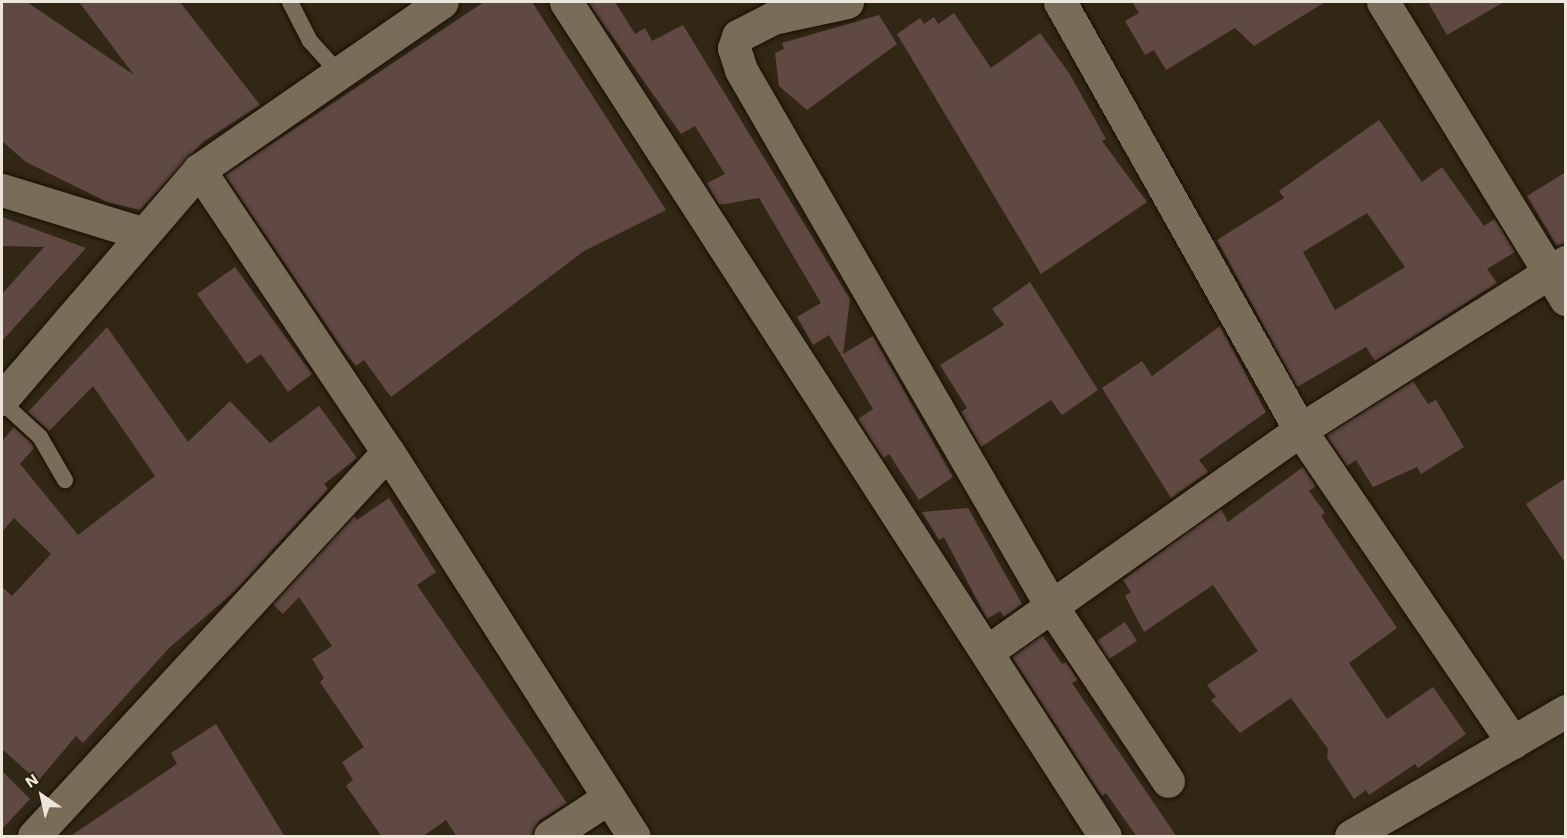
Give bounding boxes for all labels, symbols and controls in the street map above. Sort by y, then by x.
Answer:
north arrow [12,766,72,826]
text: N [21,769,42,792]

